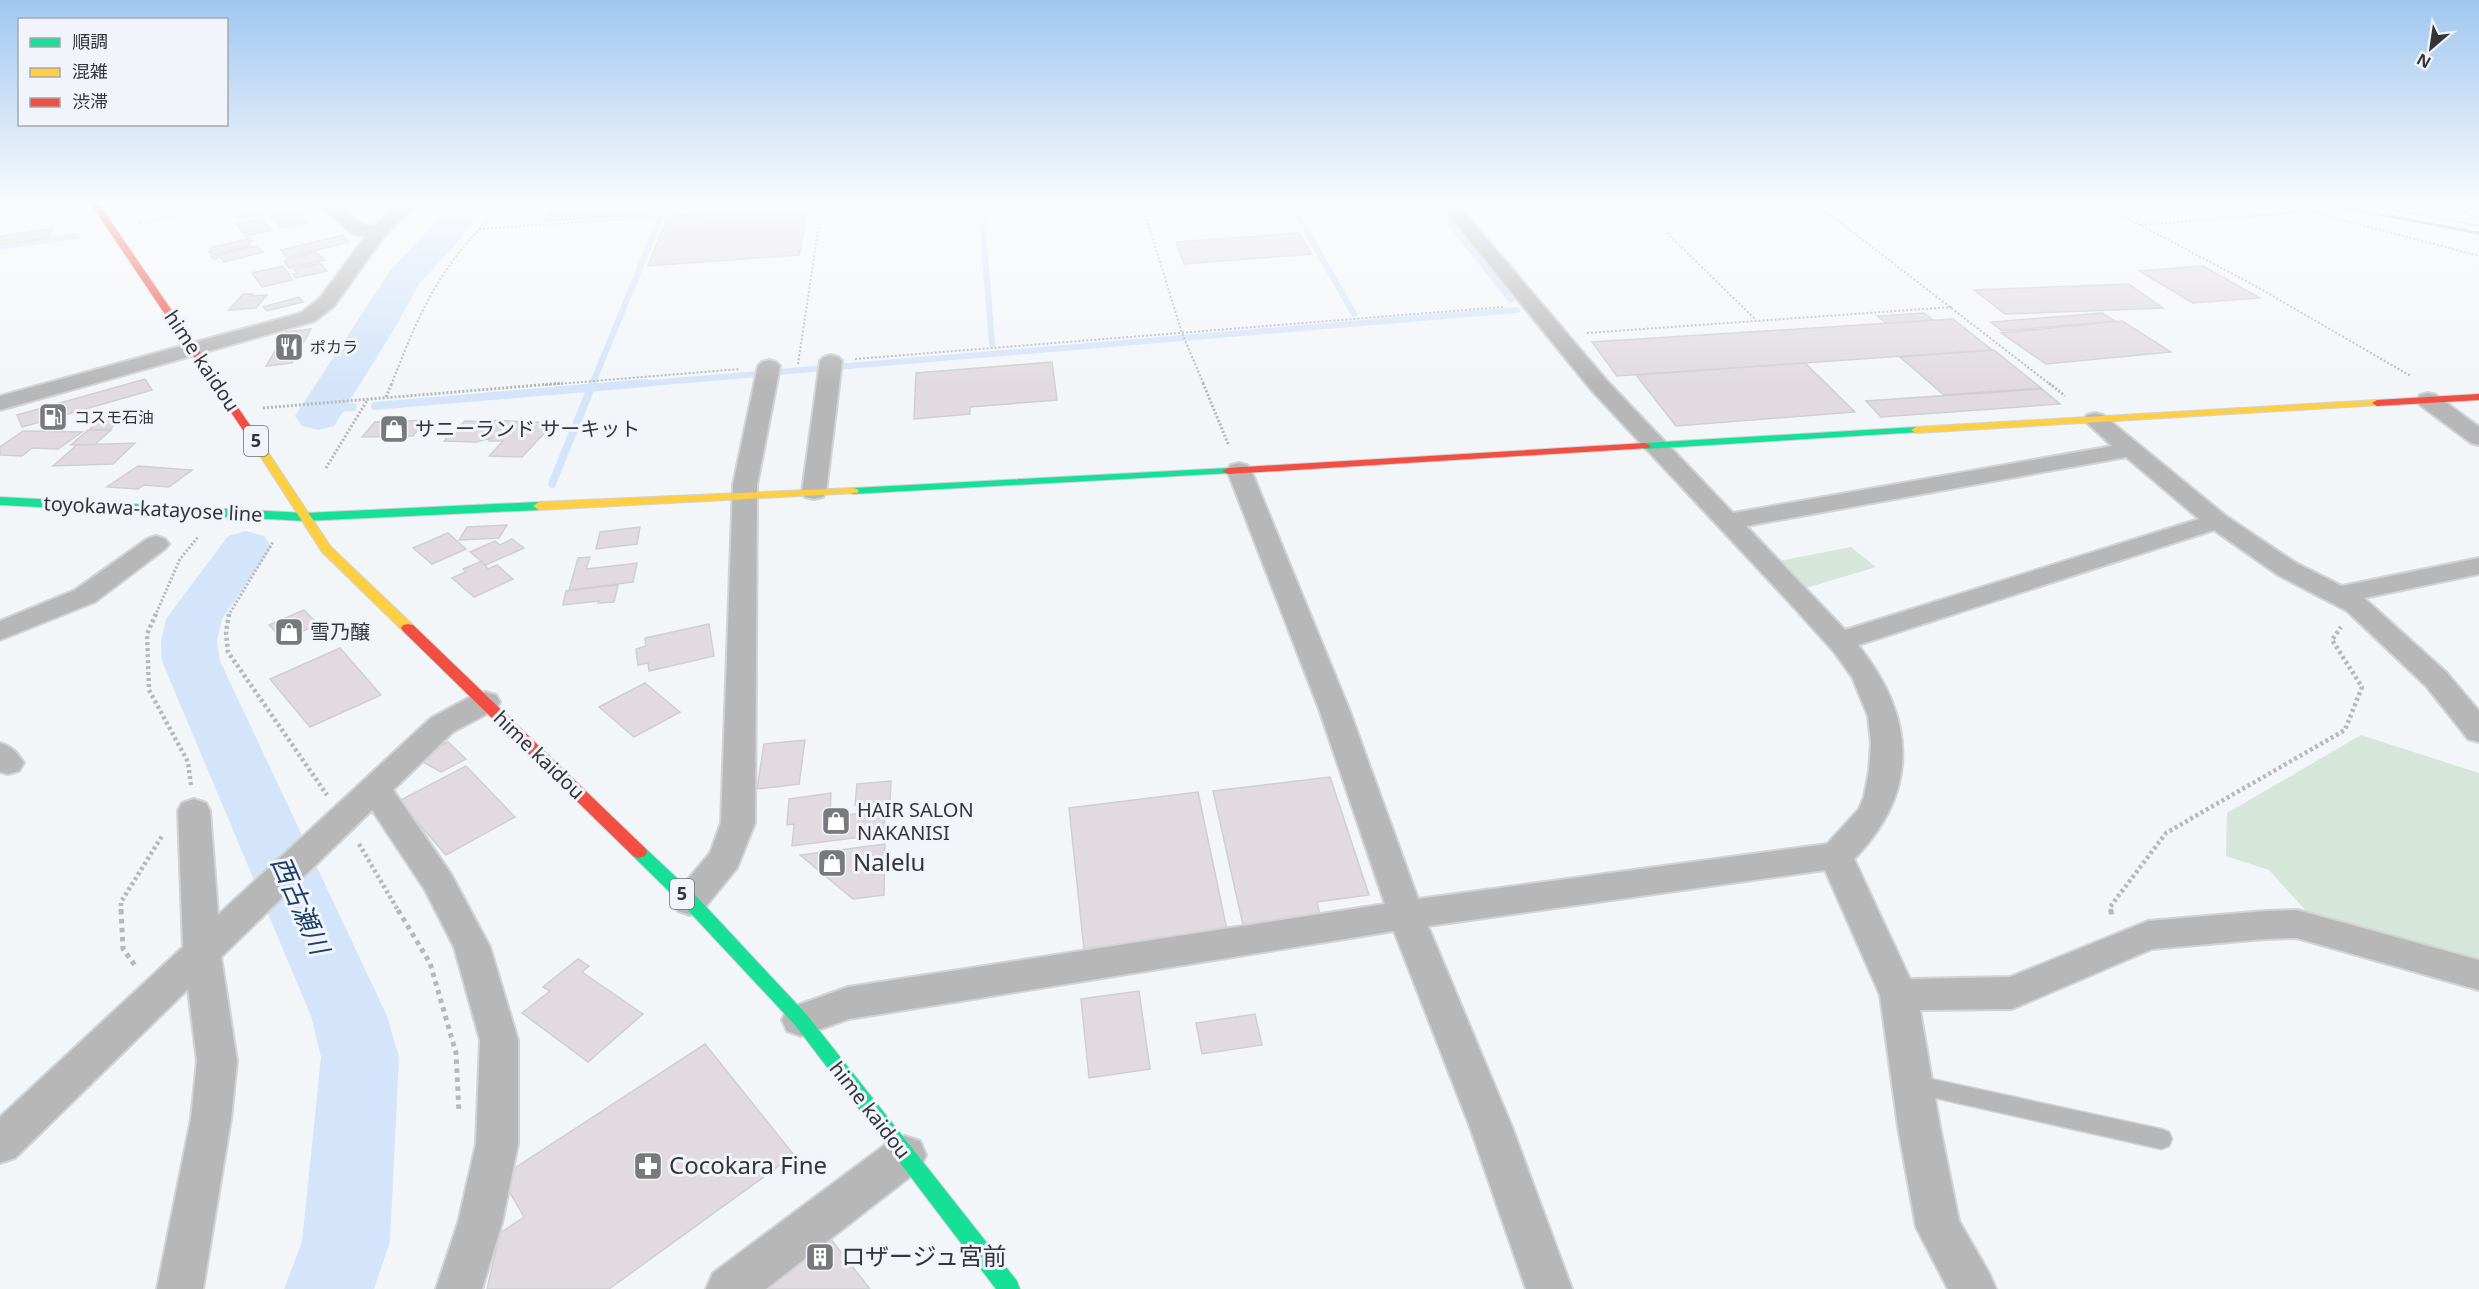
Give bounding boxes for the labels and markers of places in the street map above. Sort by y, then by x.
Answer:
restaurant icon: ポカラ [273,331,305,363]
place label: ポカラ [310,336,358,358]
fuel station icon: コスモ石油 [37,401,69,433]
place label: コスモ石油 [74,406,154,428]
shop icon: サニーランド サーキット [378,413,410,445]
place label: サニーランド サーキット [415,415,640,442]
shop icon: 雪乃醸 [273,616,305,648]
place label: 雪乃醸 [310,618,370,645]
place label: HAIR SALON NAKANISI [857,796,974,846]
shop icon: HAIR SALON NAKANISI [820,805,852,837]
place label: Nalelu [853,845,925,878]
shop icon: Nalelu [816,847,848,879]
place label: Cocokara Fine [669,1148,827,1181]
pharmacy icon: Cocokara Fine [632,1150,664,1182]
place label: ロザージュ宮前 [841,1239,1007,1272]
building icon: ロザージュ宮前 [804,1241,836,1273]

